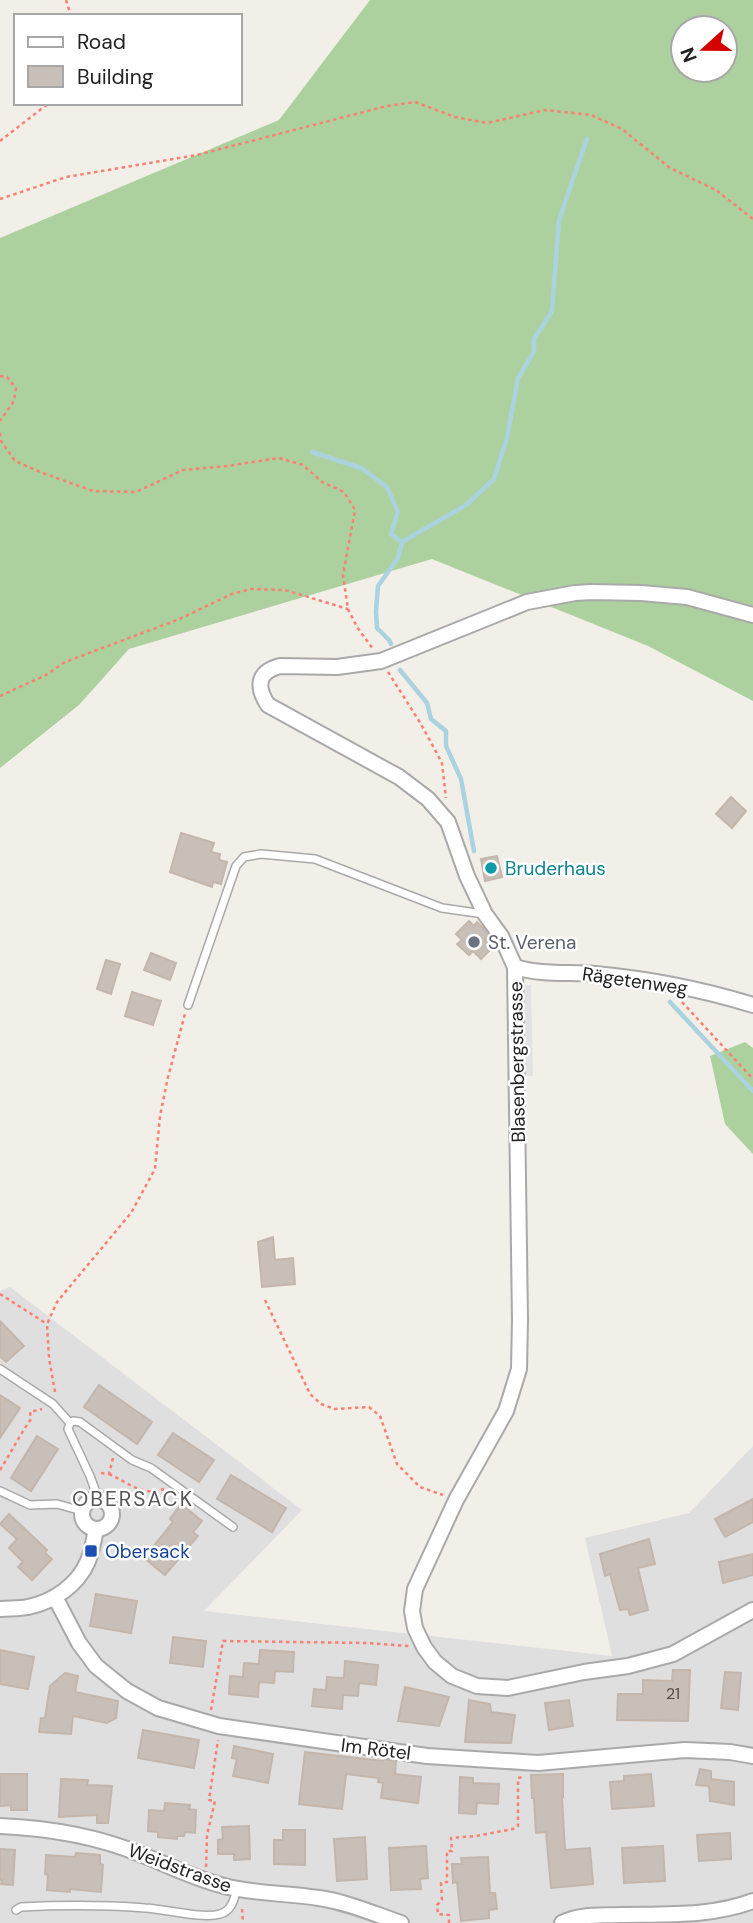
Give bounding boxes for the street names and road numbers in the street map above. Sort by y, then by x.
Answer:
street label: Rägetenweg [581,961,690,1001]
street label: Blasenbergstrasse [503,981,531,1143]
street label: Im Rötel [340,1732,412,1766]
street label: Weidstrasse [125,1838,235,1898]

